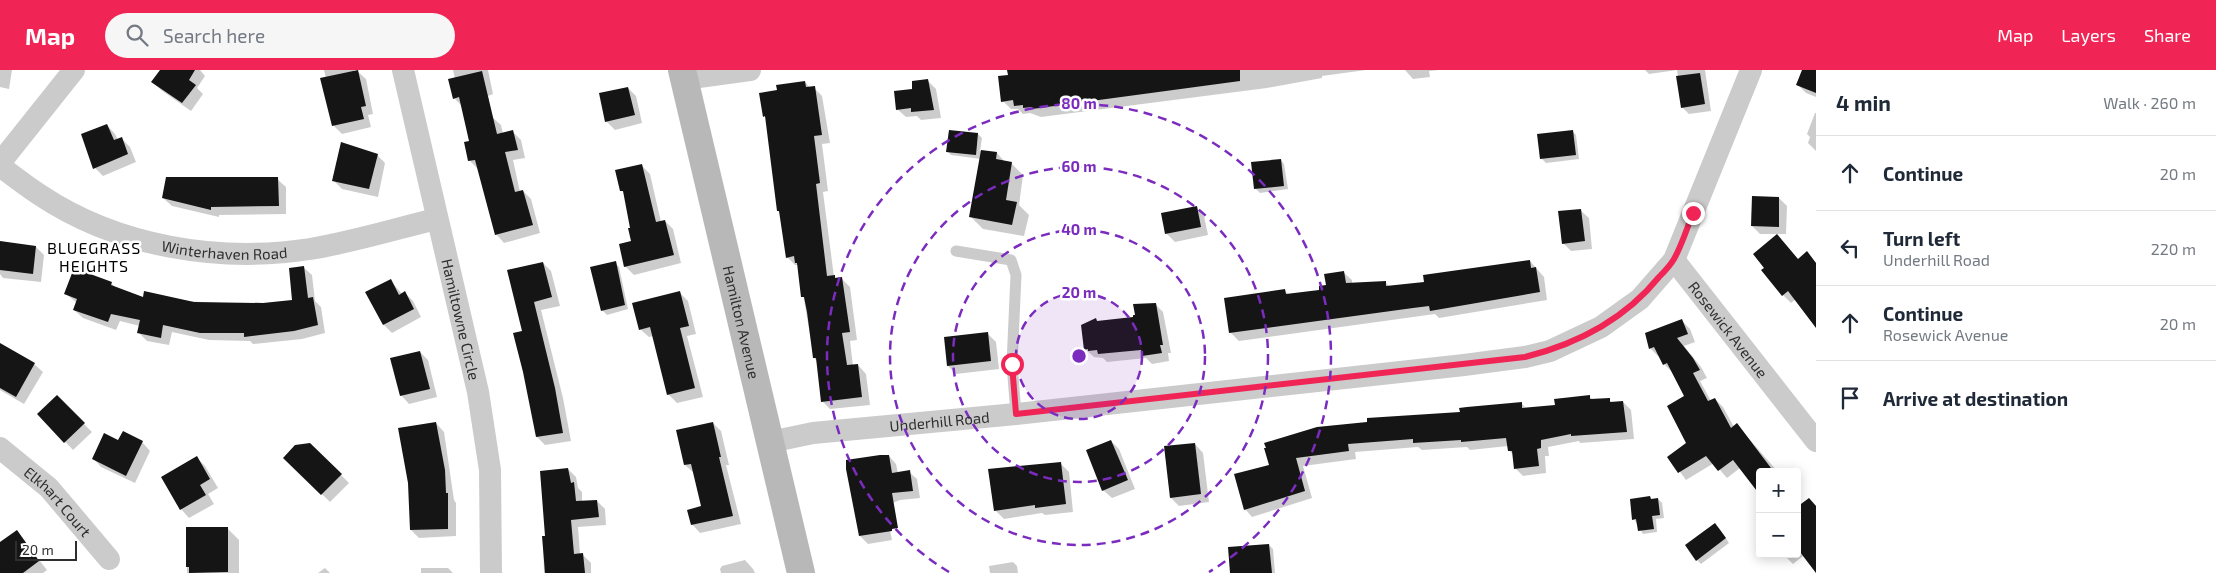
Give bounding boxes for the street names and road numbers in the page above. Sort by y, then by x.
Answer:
street label: Winterhaven Road [160,236,288,263]
street label: Hamiltowne Circle [438,257,484,382]
street label: Hamilton Avenue [720,264,764,380]
street label: Rosewick Avenue [1685,277,1772,381]
street label: Underhill Road [889,408,990,435]
street label: Elkhart Court [21,463,95,540]

